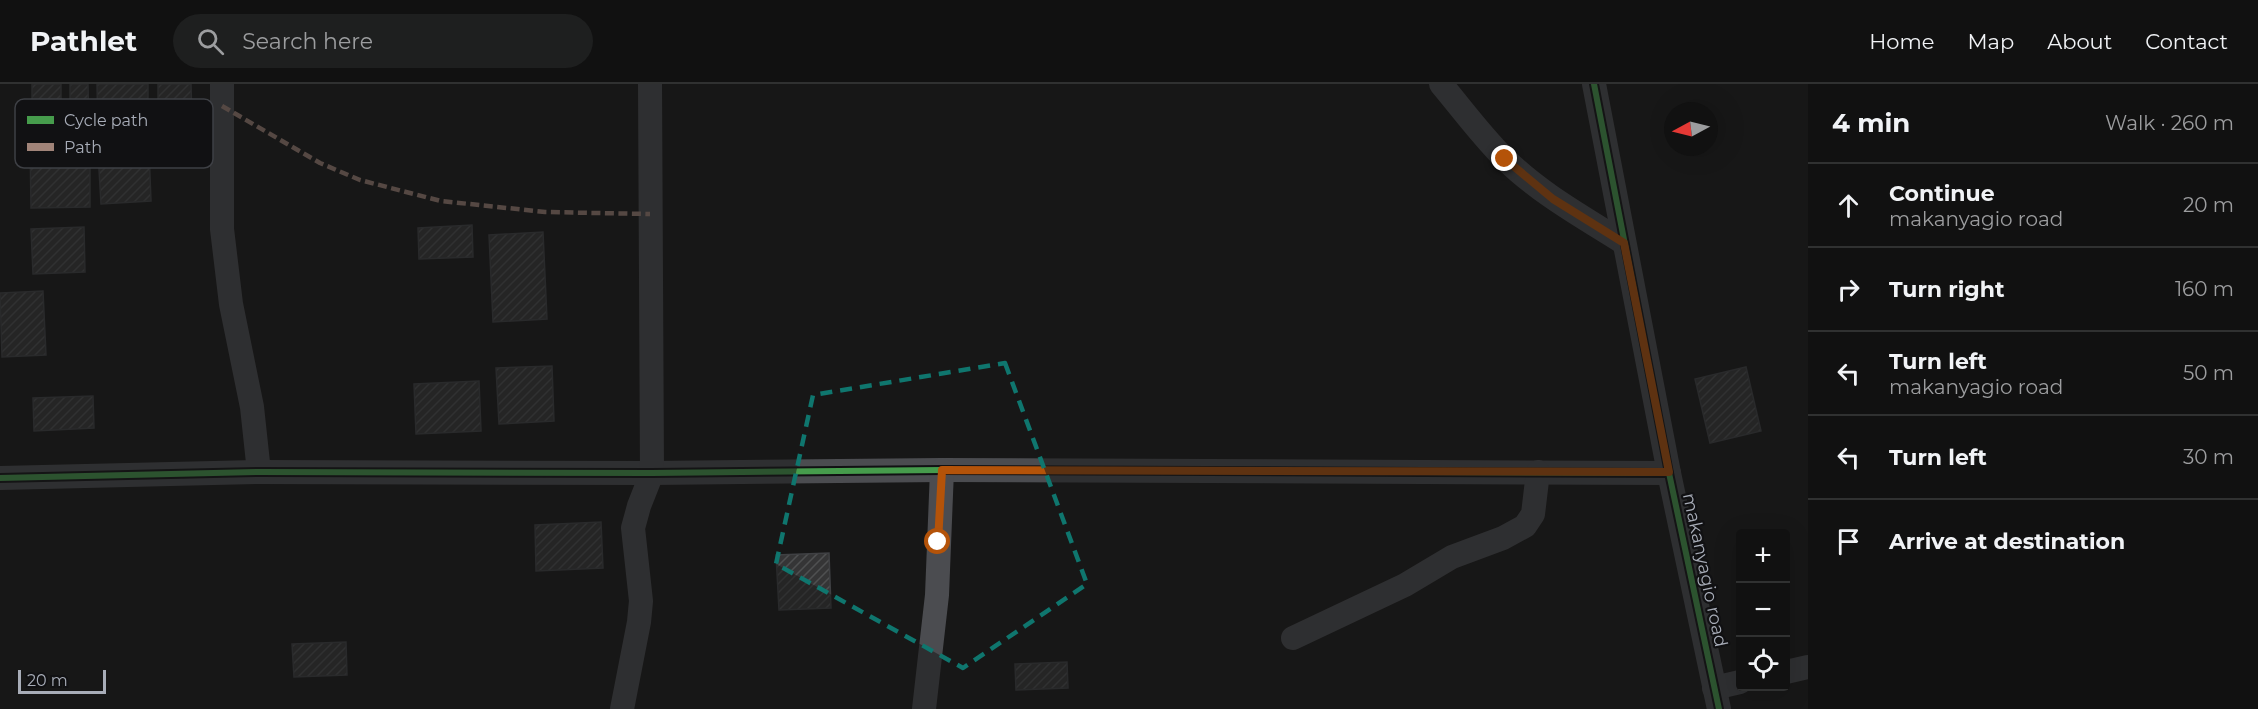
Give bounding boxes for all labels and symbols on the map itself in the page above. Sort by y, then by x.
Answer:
legend [15,99,213,168]
north arrow [1664,102,1718,156]
text: Cycle path [64,111,148,130]
text: Path [64,138,102,157]
route end [1491,145,1517,171]
street label: makanyagio road [1678,491,1732,649]
route start [924,528,950,554]
scale bar [18,667,106,694]

